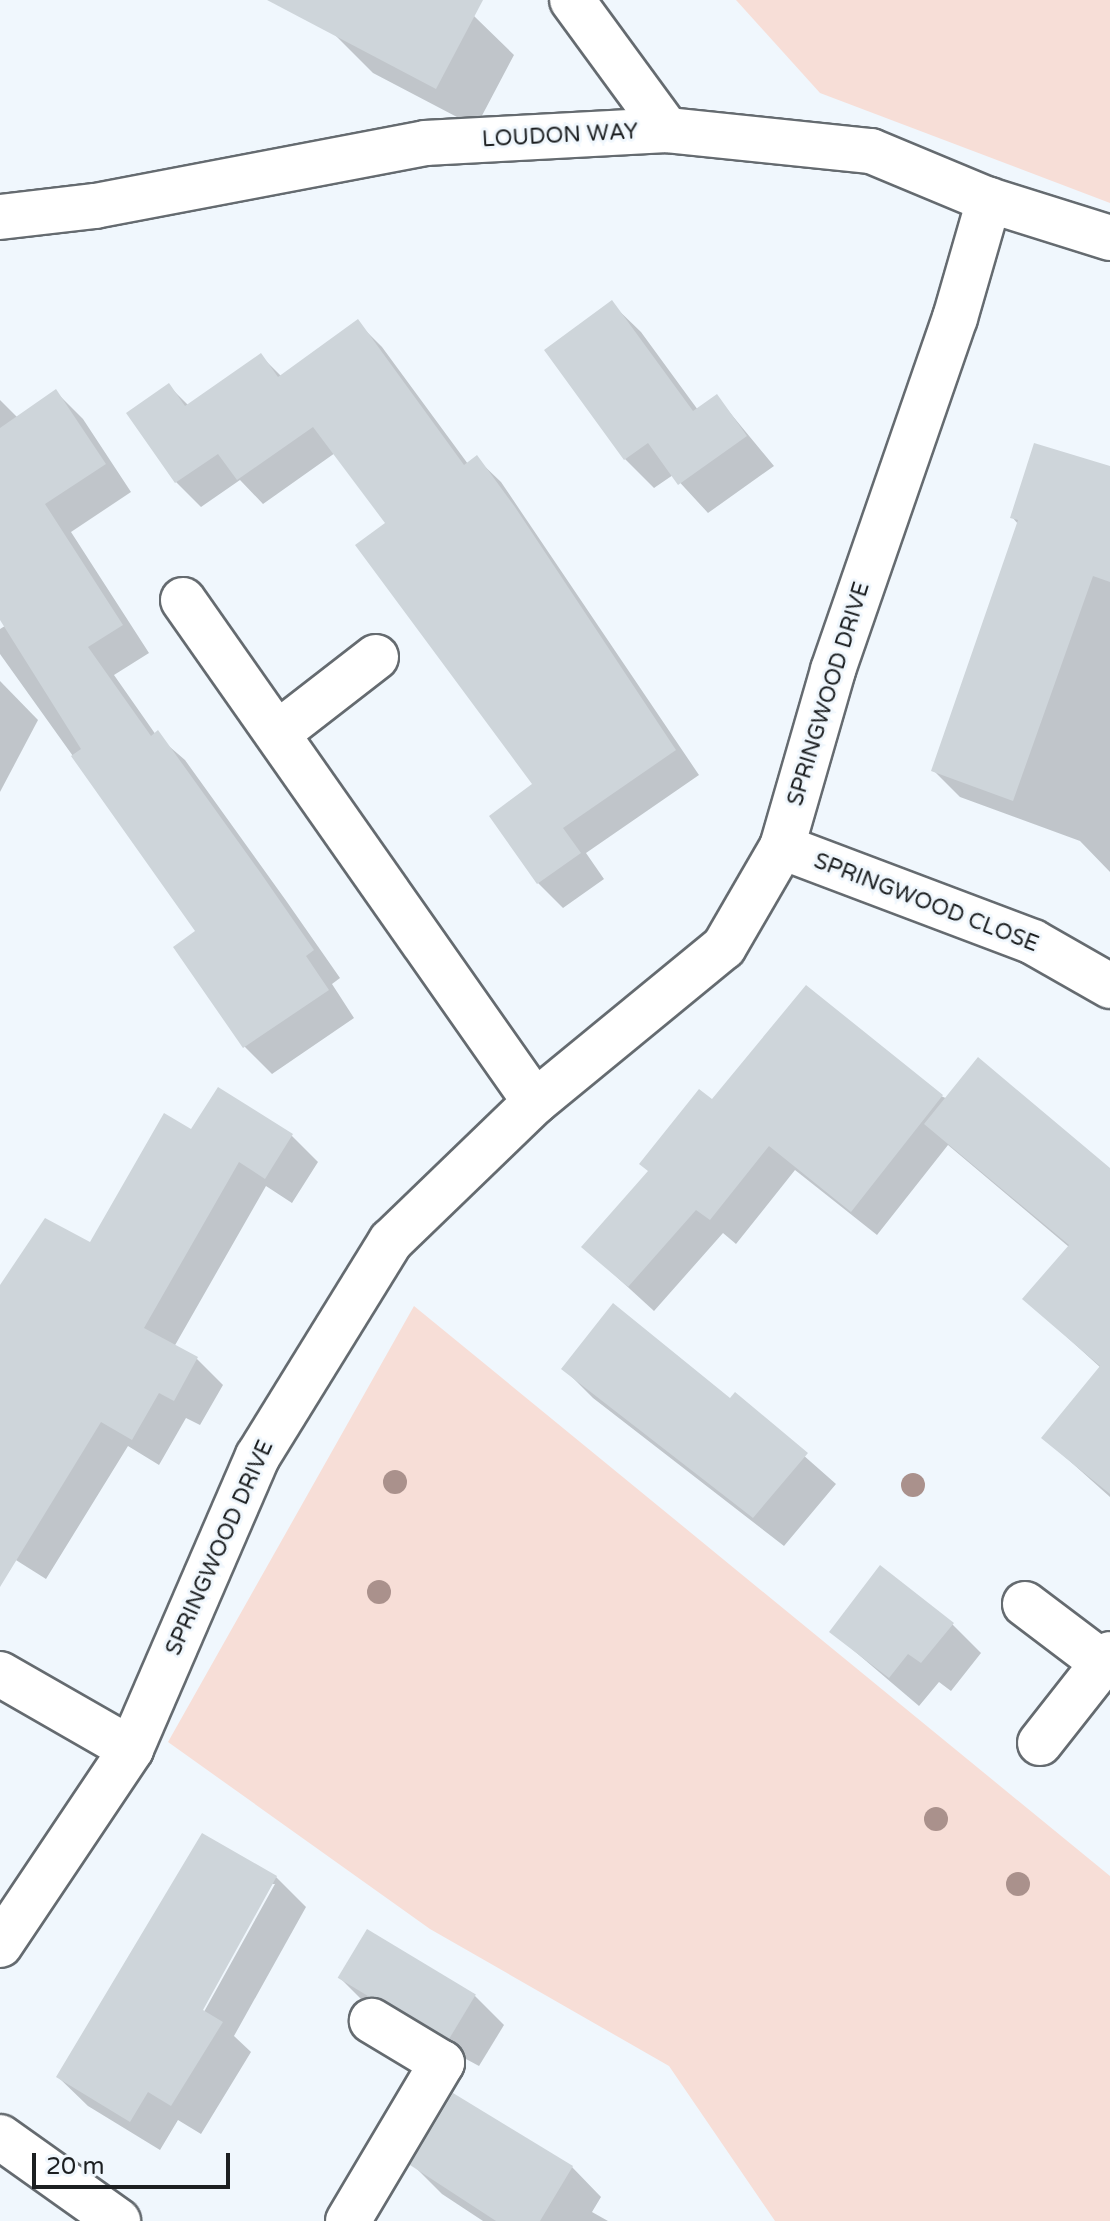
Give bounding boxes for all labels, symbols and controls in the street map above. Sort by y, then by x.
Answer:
street label: LOUDON WAY [481,119,639,153]
street label: SPRINGWOOD DRIVE [782,579,876,809]
street label: SPRINGWOOD CLOSE [810,848,1042,958]
street label: SPRINGWOOD DRIVE [161,1436,279,1660]
scale bar [36,2137,234,2187]
text: 20 m [46,2152,104,2181]

